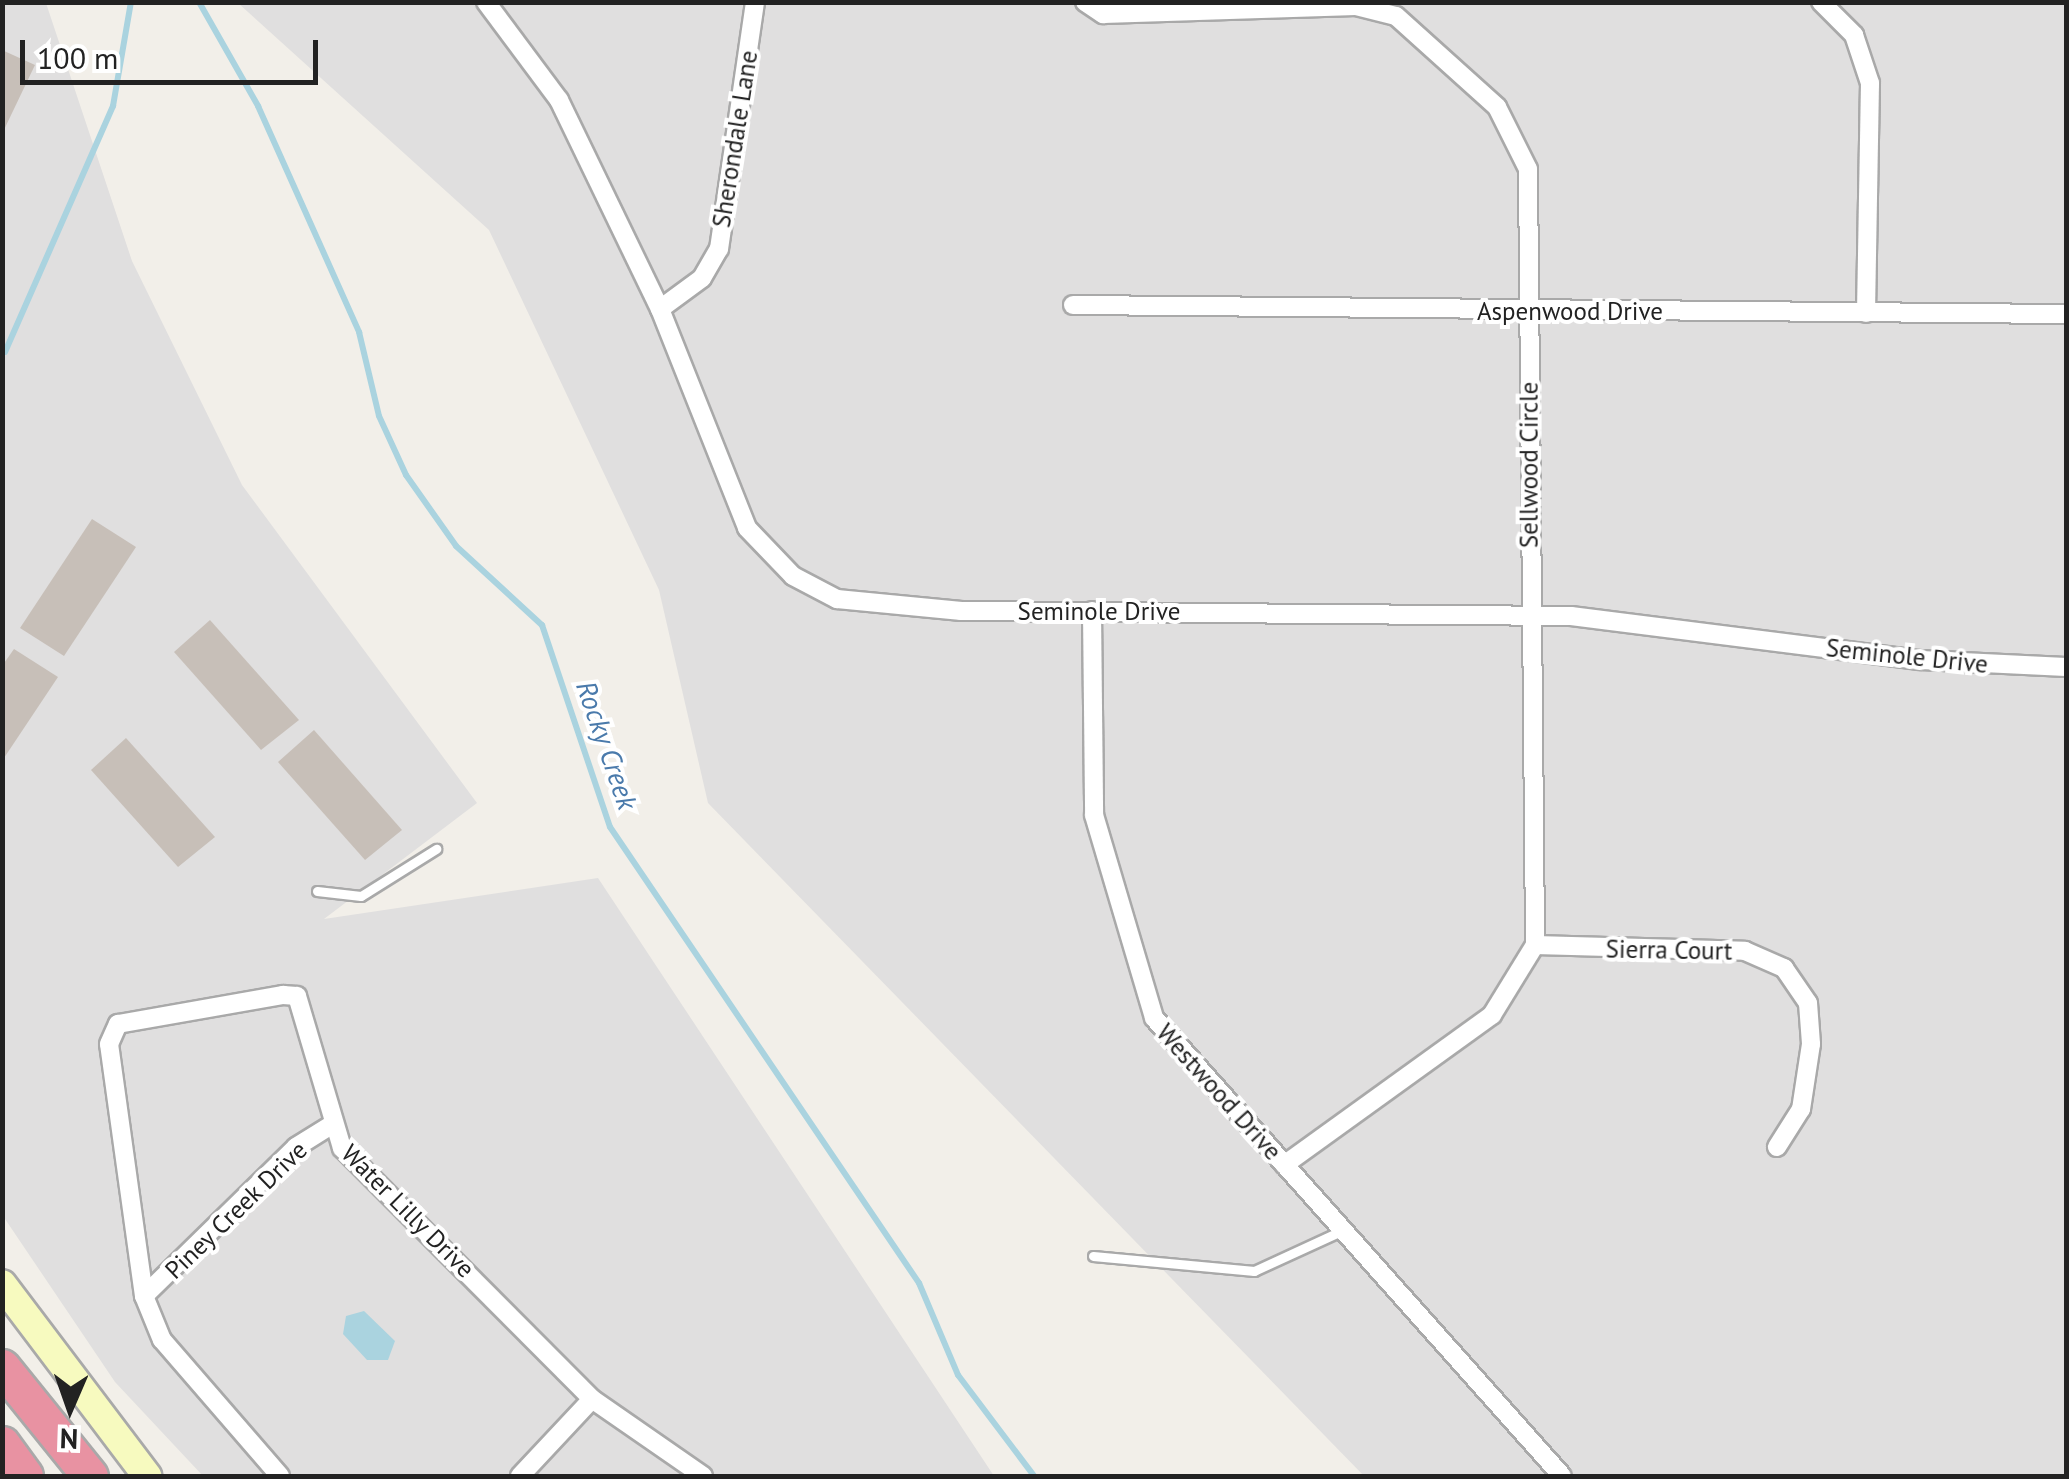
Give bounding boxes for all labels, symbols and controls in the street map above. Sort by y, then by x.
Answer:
scale bar [25,20,322,82]
text: 100 m [37,38,118,77]
street label: Sherondale Lane [706,48,764,230]
street label: Aspenwood Drive [1477,296,1663,326]
street label: Sellwood Circle [1514,382,1544,548]
street label: Seminole Drive [1018,596,1180,626]
street label: Seminole Drive [1825,633,1989,679]
water label: Rocky Creek [569,676,645,814]
street label: Sierra Court [1605,934,1733,966]
street label: Westwood Drive [1150,1018,1288,1166]
street label: Piney Creek Drive [158,1134,314,1286]
street label: Water Lilly Drive [335,1138,481,1284]
north arrow [20,1359,120,1459]
text: N [59,1421,79,1458]

